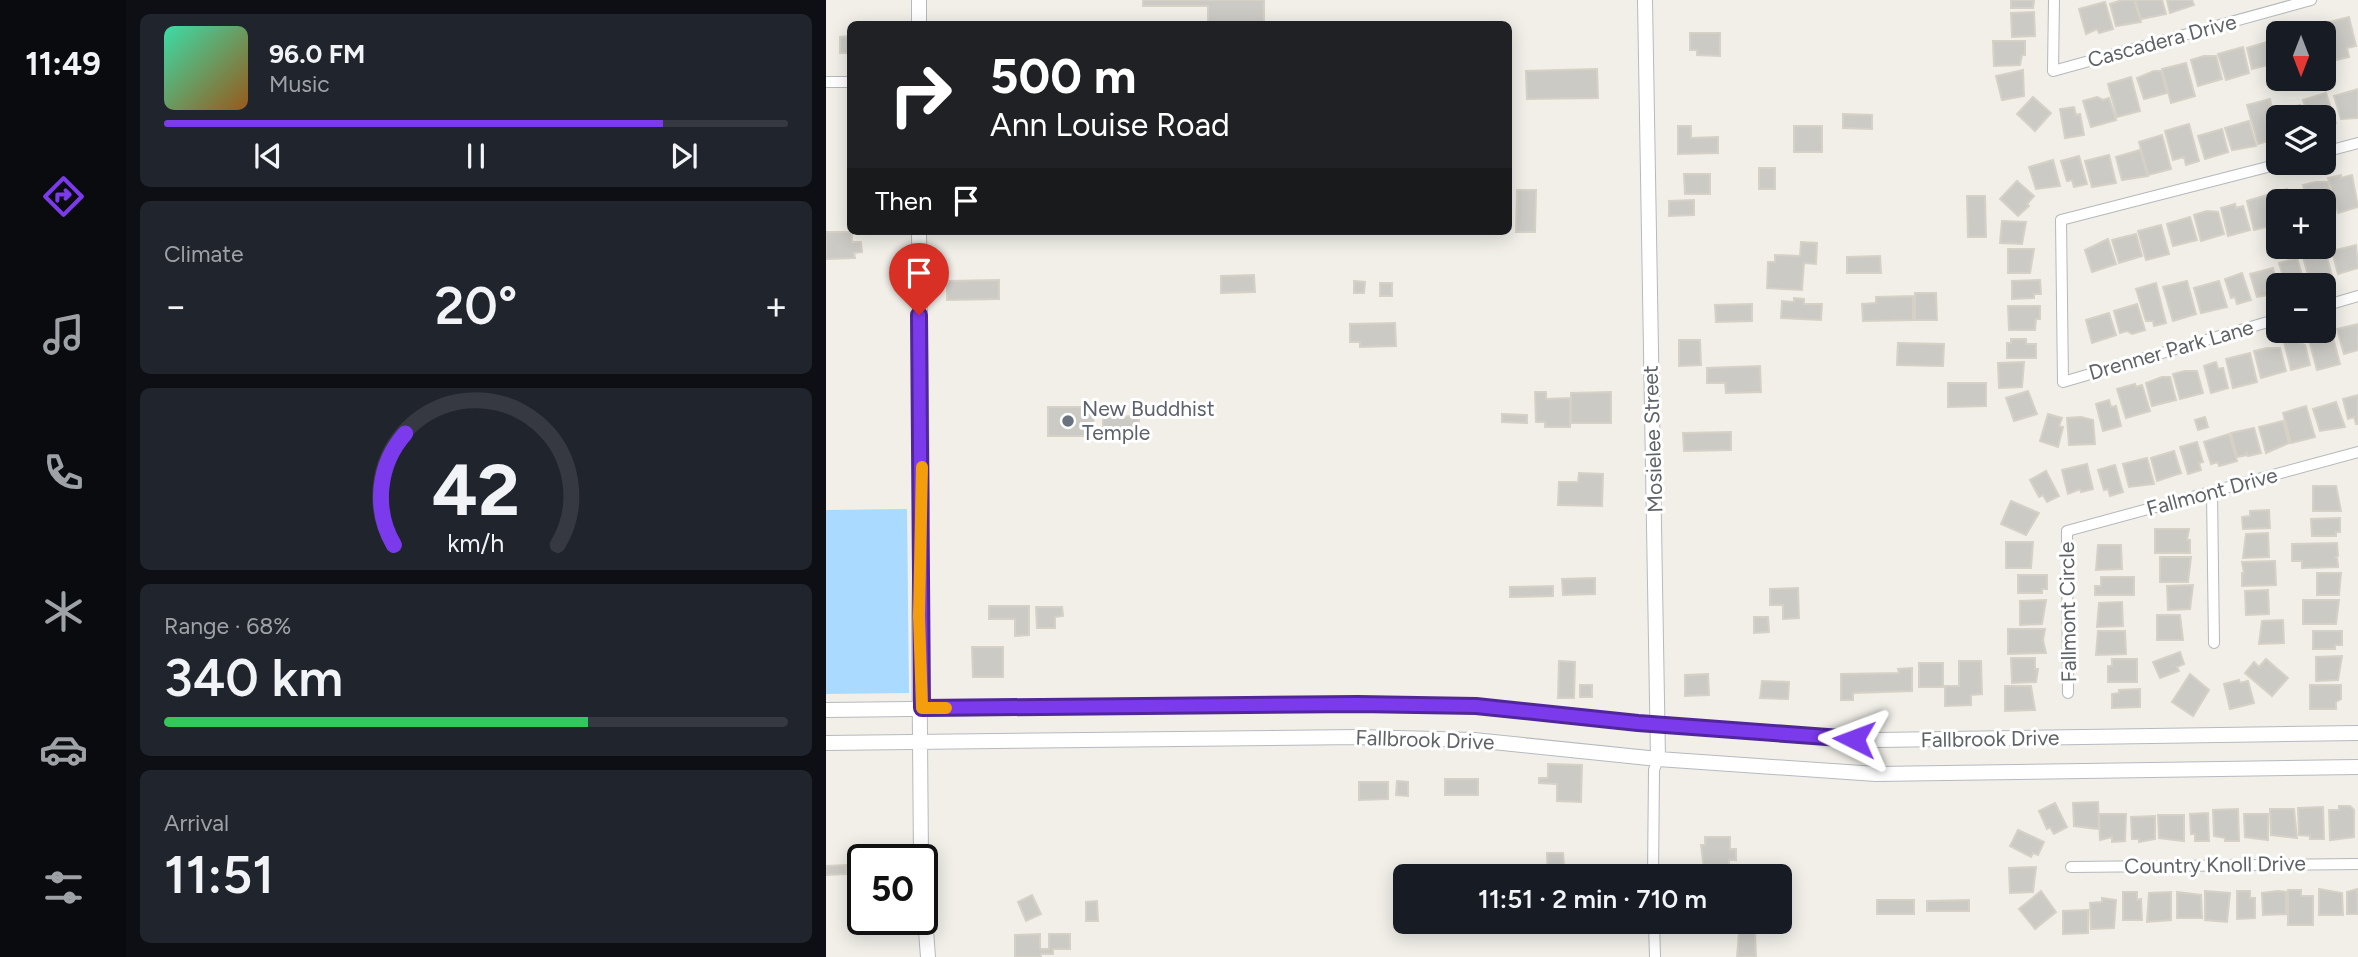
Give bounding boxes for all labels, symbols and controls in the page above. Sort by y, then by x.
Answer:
street label: Cascadera Drive [2085,9,2239,72]
north arrow [2266,21,2336,91]
map controls [2266,21,2336,343]
text: 96.0 FM [269,38,365,70]
text: 11:49 [25,45,101,83]
text: 500 m [990,46,1136,105]
icon: right [875,49,966,140]
text: Music [269,70,330,98]
button: layers [2266,105,2336,175]
text: Ann Louise Road [990,106,1230,144]
icon: previous [249,137,287,175]
icon: pause [457,137,495,175]
icon: next [665,137,703,175]
icon: directions [39,172,88,221]
icon: arrive [947,182,985,220]
text: Then [875,185,933,217]
button: + [2266,189,2336,259]
text: Climate [164,240,243,268]
pin [889,243,949,315]
icon: arrive [900,254,938,292]
button: − [2266,273,2336,343]
text: 20° [435,275,517,337]
text: − [164,283,188,329]
text: + [764,283,788,329]
icon: music [39,310,88,359]
street label: Drenner Park Lane [2086,314,2256,385]
street label: Mosielee Street [1637,365,1668,513]
place label: New Buddhist Temple [1082,396,1215,445]
marker: New Buddhist Temple [1060,413,1076,429]
text: 42 [432,446,520,533]
icon: phone [39,448,88,497]
street label: Fallmont Drive [2144,462,2280,521]
text: km/h [447,527,505,557]
street label: Fallmont Circle [2054,541,2081,683]
icon: climate [39,587,88,636]
text: Range · 68% [164,612,291,640]
text: 340 km [164,647,343,709]
position arrow [1817,702,1891,776]
icon: car [39,725,88,774]
street label: Fallbrook Drive [1355,725,1495,754]
street label: Fallbrook Drive [1920,725,2060,752]
text: Arrival [164,809,229,837]
text: 11:51 [164,844,274,906]
speed limit sign: 50 [847,844,938,935]
street label: Country Knoll Drive [2124,850,2306,879]
icon: filters [39,863,88,912]
text: 11:51 · 2 min · 710 m [1478,883,1707,915]

